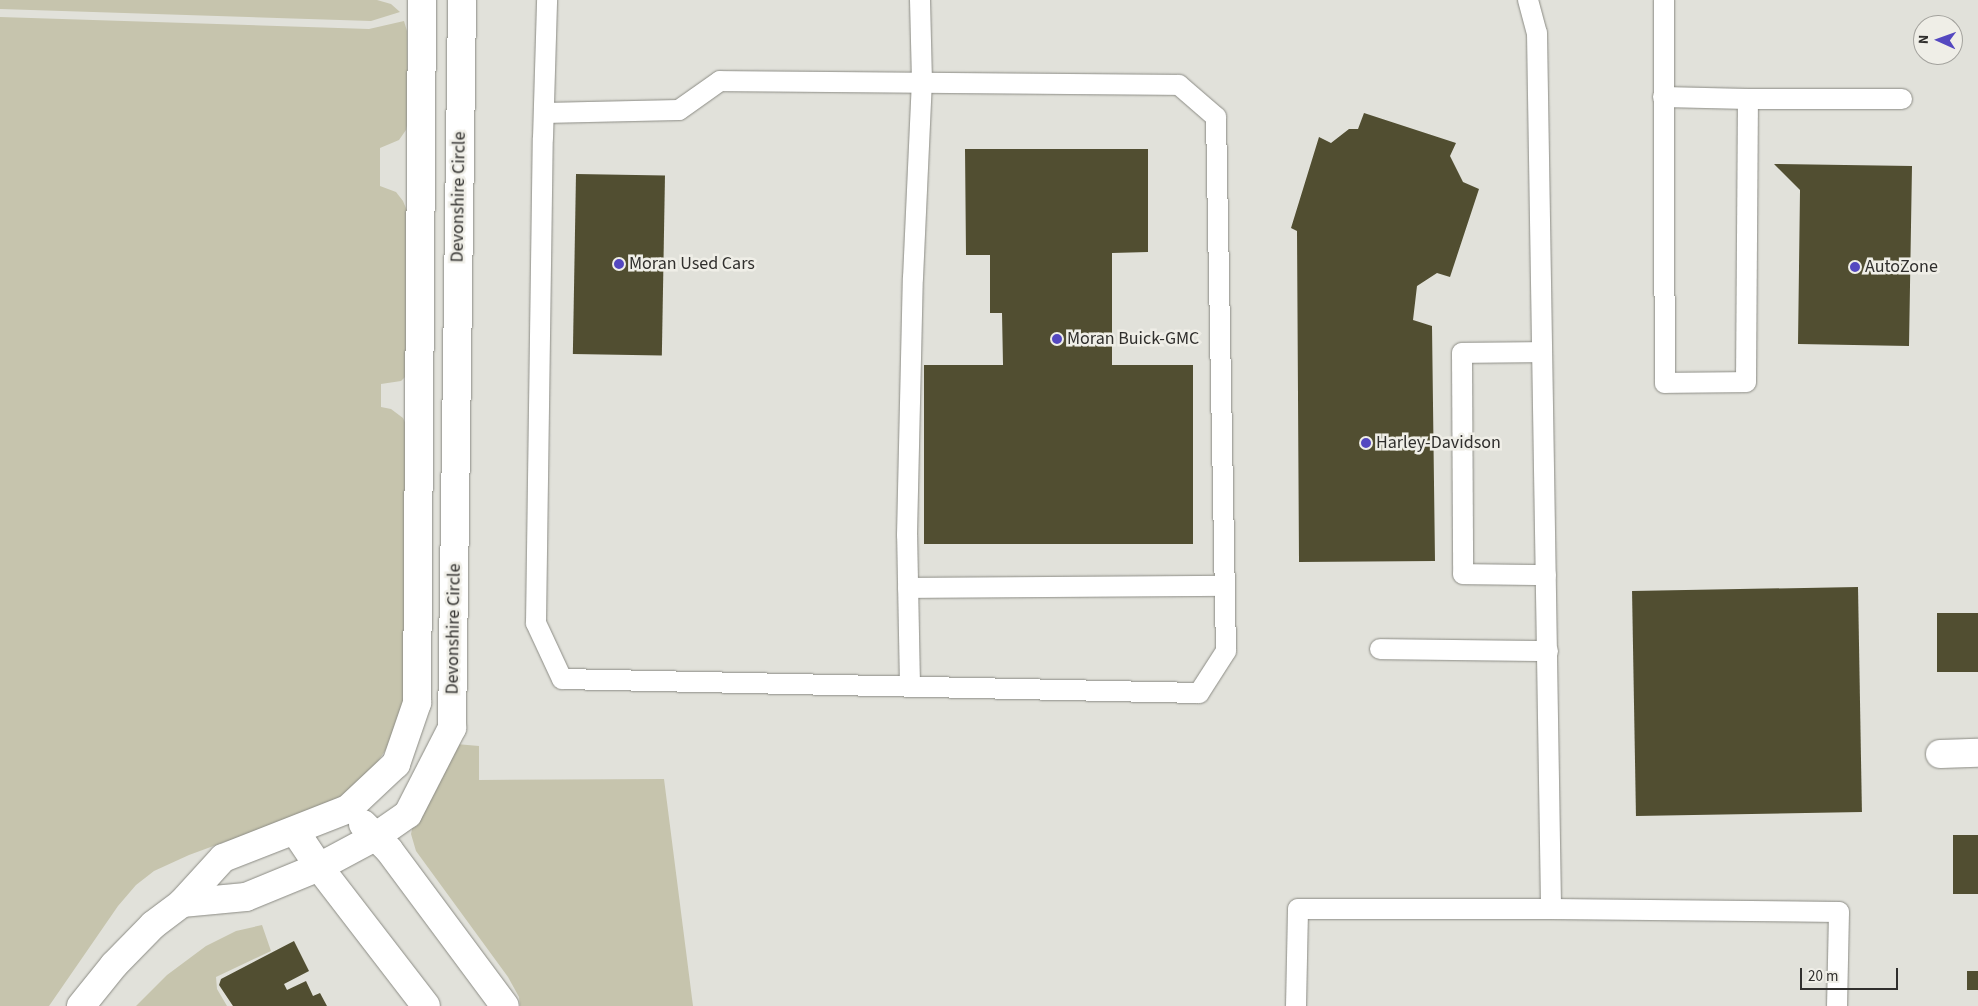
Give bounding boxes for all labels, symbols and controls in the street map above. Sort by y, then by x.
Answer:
north arrow [1913,15,1963,65]
text: N [1914,35,1934,45]
street label: Devonshire Circle [447,131,471,263]
place label: Moran Used Cars [629,253,755,275]
place label: AutoZone [1865,256,1938,278]
marker: Moran Used Cars [613,258,625,270]
marker: AutoZone [1849,261,1861,273]
place label: Moran Buick-GMC [1067,328,1199,350]
marker: Moran Buick-GMC [1051,333,1063,345]
place label: Harley-Davidson [1376,432,1501,454]
marker: Harley-Davidson [1360,437,1372,449]
street label: Devonshire Circle [442,563,466,695]
scale bar [1803,958,1900,990]
text: 20 m [1808,966,1838,987]

